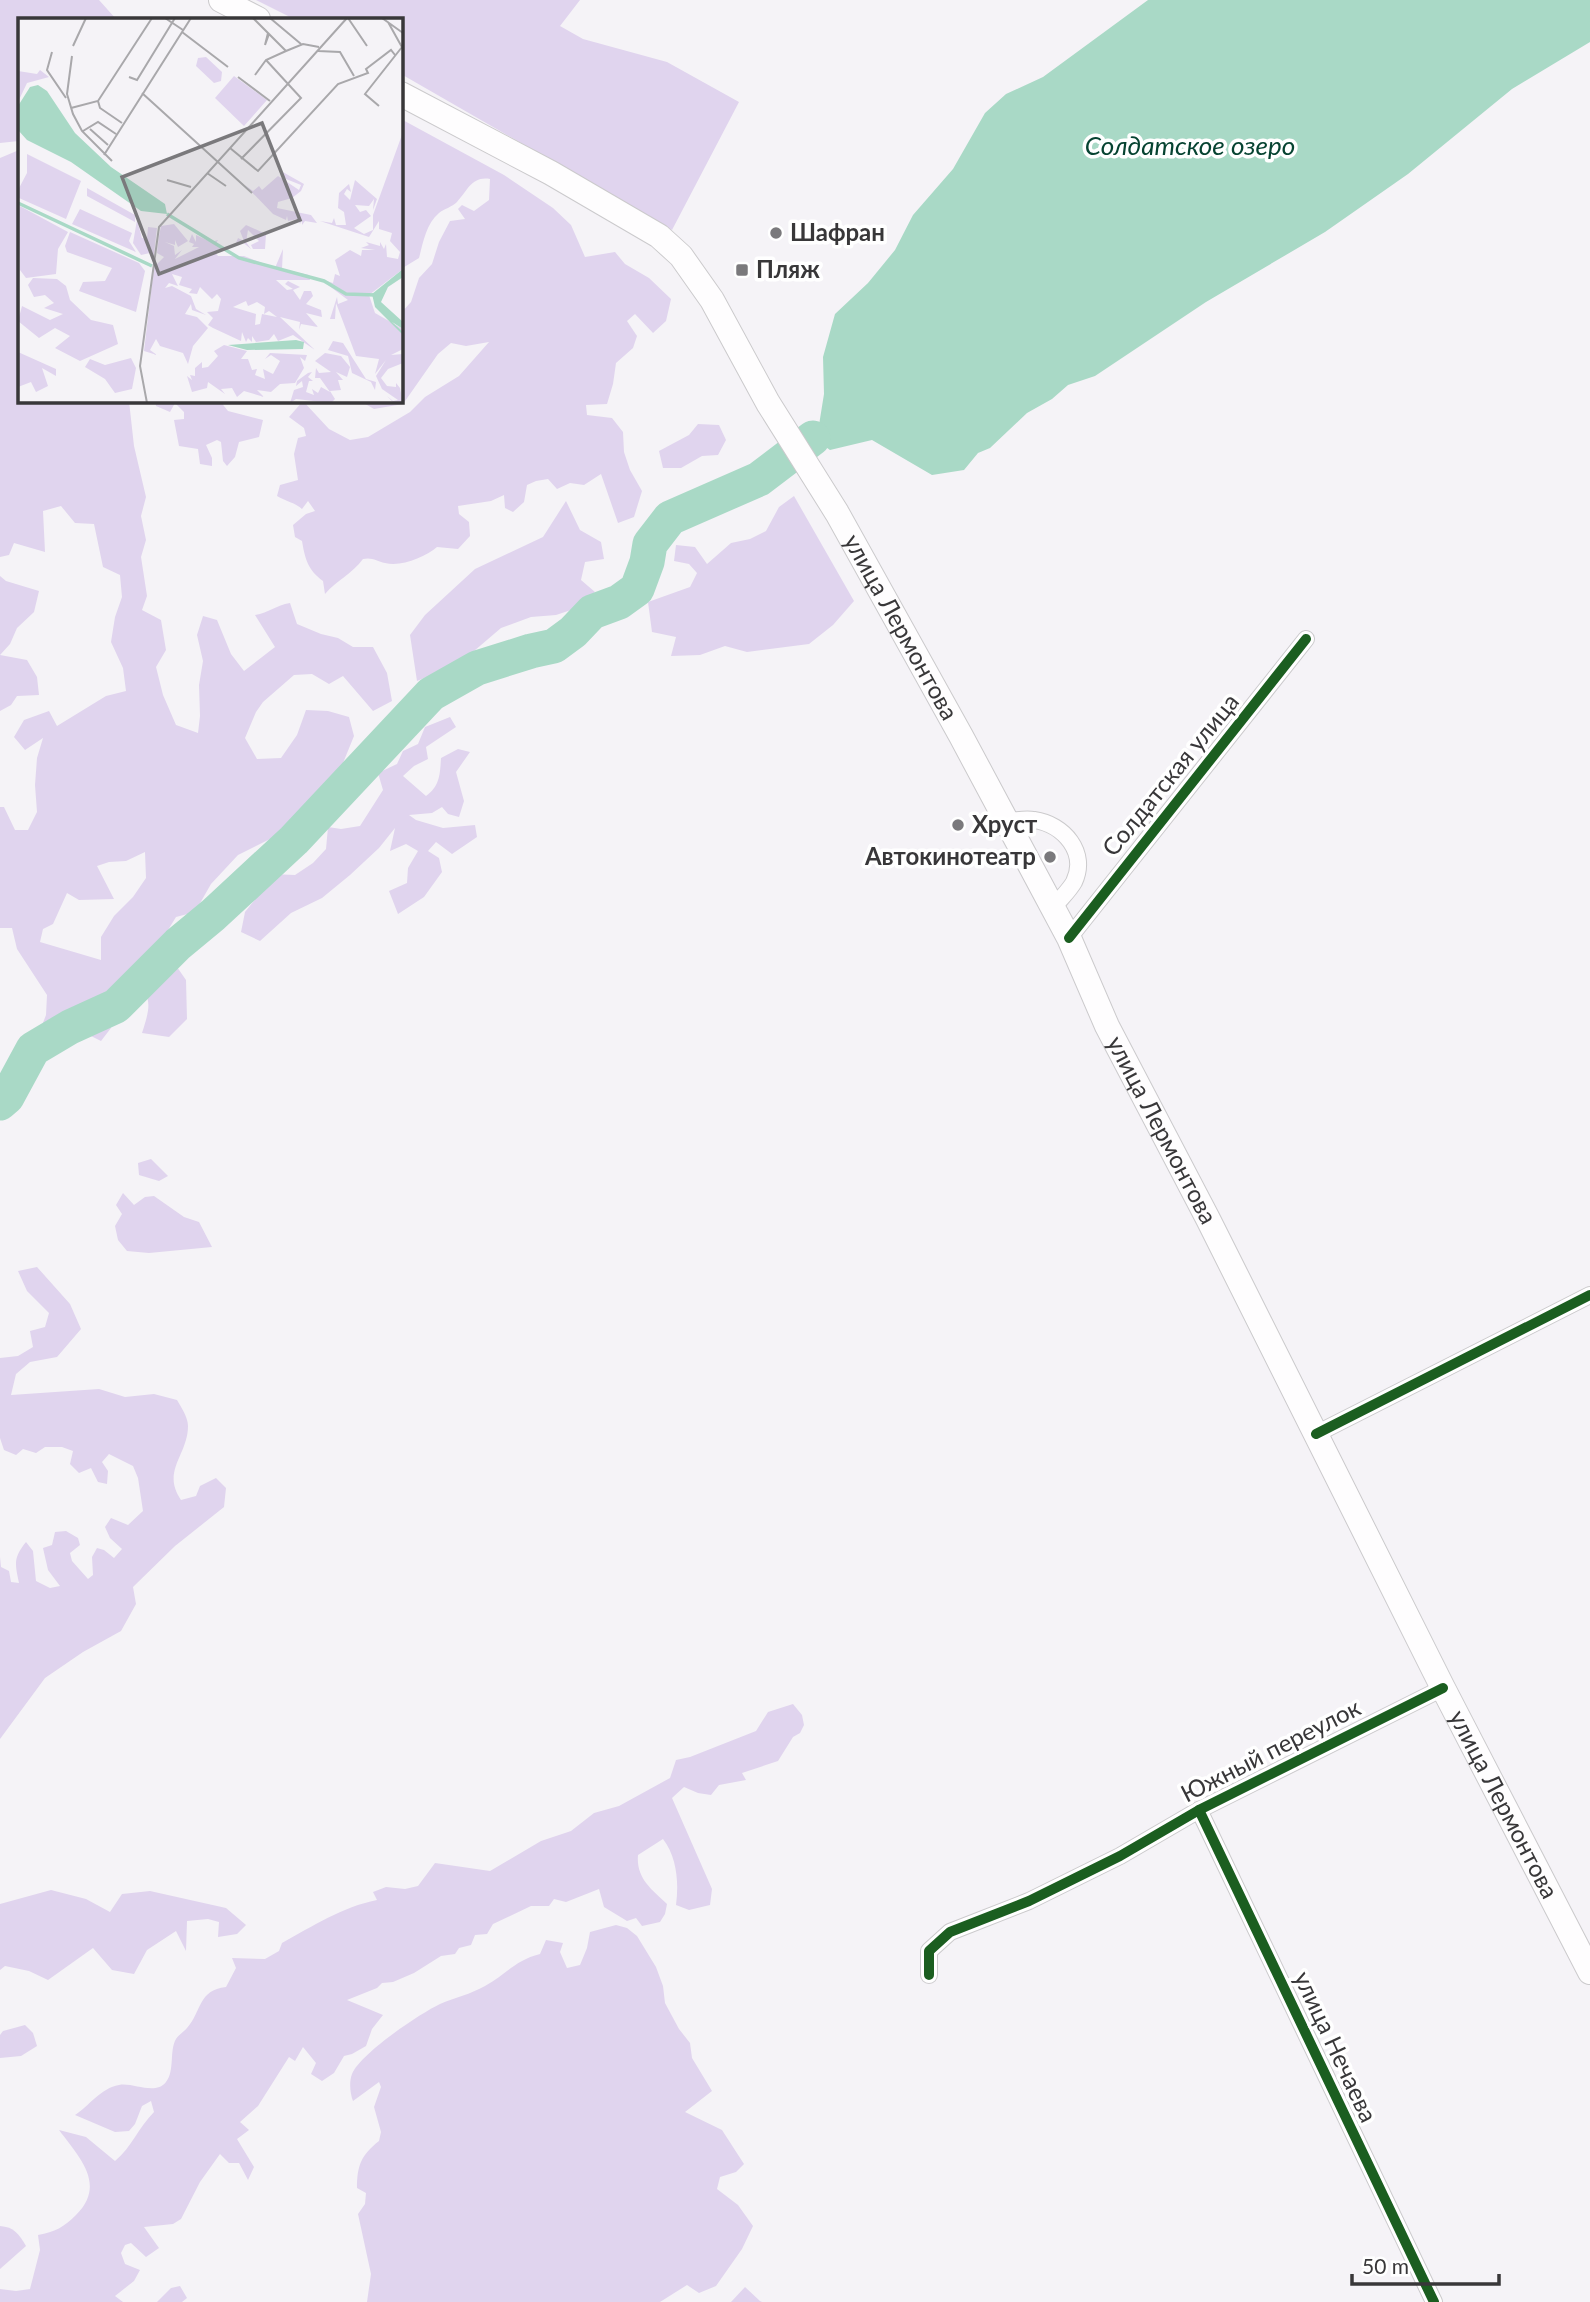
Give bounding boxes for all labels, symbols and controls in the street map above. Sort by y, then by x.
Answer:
inset map [18,18,402,402]
water label: Солдатское озеро [1085,129,1295,161]
place label: Шафран [790,217,885,246]
marker: Шафран [768,225,784,241]
place label: Пляж [756,254,820,283]
marker: Пляж [734,262,750,278]
street label: улица Лермонтова [839,529,965,725]
street label: Солдатская улица [1095,687,1244,861]
place label: Хруст [972,809,1038,838]
marker: Хруст [950,817,966,833]
place label: Автокинотеатр [864,841,1036,870]
marker: Автокинотеатр [1042,849,1058,865]
street label: улица Лермонтова [1102,1031,1224,1229]
street label: Южный переулок [1176,1692,1365,1807]
street label: улица Лермонтова [1444,1705,1565,1903]
street label: улица Нечаева [1289,1966,1384,2126]
scale bar [1352,2242,1499,2286]
text: 50 m [1362,2253,1409,2278]

